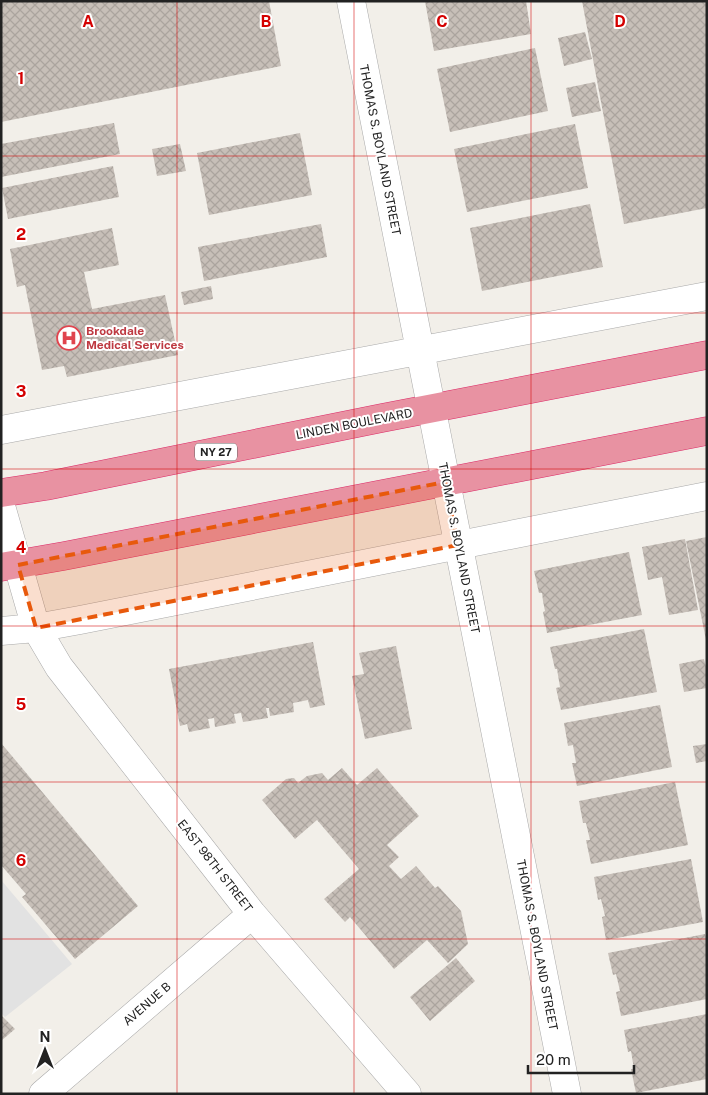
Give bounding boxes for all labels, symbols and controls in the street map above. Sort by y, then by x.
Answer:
text: A [82,12,94,31]
text: B [261,12,272,31]
text: C [436,12,448,31]
text: D [614,12,626,31]
street label: THOMAS S. BOYLAND STREET [357,64,403,236]
text: 1 [18,69,24,88]
text: 2 [16,225,26,244]
place label: Brookdale Medical Services [86,324,184,352]
hospital icon: Brookdale Medical Services [56,325,82,351]
text: 3 [16,382,26,401]
street label: LINDEN BOULEVARD [295,406,413,442]
road number: NY 27 [195,444,237,461]
street label: THOMAS S. BOYLAND STREET [436,462,482,634]
text: 4 [16,538,27,557]
text: 5 [16,695,27,714]
street label: EAST 98TH STREET [175,817,255,915]
text: 6 [16,851,26,870]
street label: THOMAS S. BOYLAND STREET [514,859,560,1031]
street label: AVENUE B [120,980,174,1028]
north arrow [20,1025,70,1075]
text: N [40,1029,50,1045]
scale bar [528,1042,634,1074]
text: 20 m [536,1051,571,1068]

